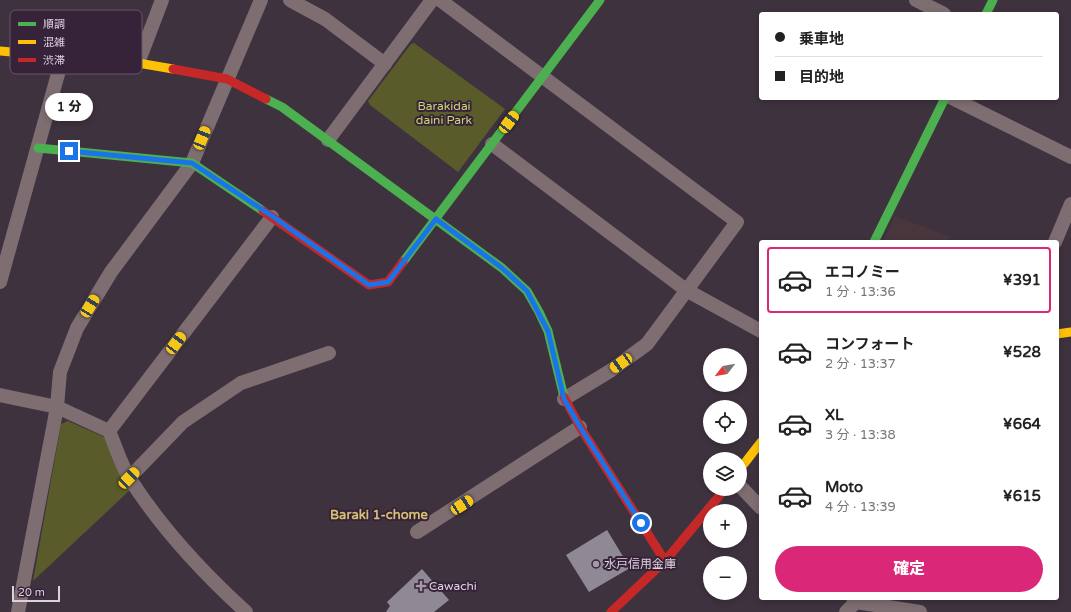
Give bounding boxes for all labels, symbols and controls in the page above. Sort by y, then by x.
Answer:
legend [10,10,142,74]
text: 順調 [43,18,65,31]
text: 乗車地 [799,30,844,48]
text: 混雑 [43,36,65,49]
text: 渋滞 [43,54,65,67]
text: 目的地 [799,68,844,86]
callout: 1 分 [45,93,93,121]
text: 1 分 [57,99,81,115]
park label: Barakidai daini Park [416,99,473,127]
car [497,109,521,135]
car [192,125,212,151]
route end [60,142,78,160]
icon: car [777,262,813,298]
text: エコノミー [825,263,900,281]
text: ¥391 [1003,271,1041,289]
text: 1 分 · 13:36 [825,284,896,300]
car [79,293,101,319]
car [164,330,188,356]
icon: car [777,334,813,370]
text: コンフォート [825,335,915,353]
text: ¥528 [1003,343,1041,361]
north arrow [703,348,747,392]
map controls [703,348,747,600]
car [608,351,634,375]
text: 2 分 · 13:37 [825,356,896,372]
button: locate [703,400,747,444]
icon: car [777,406,813,442]
text: XL [825,406,844,424]
text: ¥664 [1003,415,1041,433]
text: 3 分 · 13:38 [825,427,896,443]
button: layers [703,452,747,496]
car [116,465,142,491]
icon: car [777,478,813,514]
text: Moto [825,478,863,496]
text: ¥615 [1003,487,1041,505]
car [449,493,475,517]
text: 4 分 · 13:39 [825,499,896,515]
button: + [703,504,747,548]
district label: Baraki 1-chome [330,507,429,523]
route start [632,514,650,532]
button: 確定 [775,546,1043,592]
button: − [703,556,747,600]
place label: 水戸信用金庫 [604,557,676,571]
marker: 水戸信用金庫 [591,559,601,569]
place label: Cawachi [429,579,477,593]
marker: Cawachi [416,581,426,591]
scale bar [12,584,60,603]
text: 20 m [18,586,45,599]

